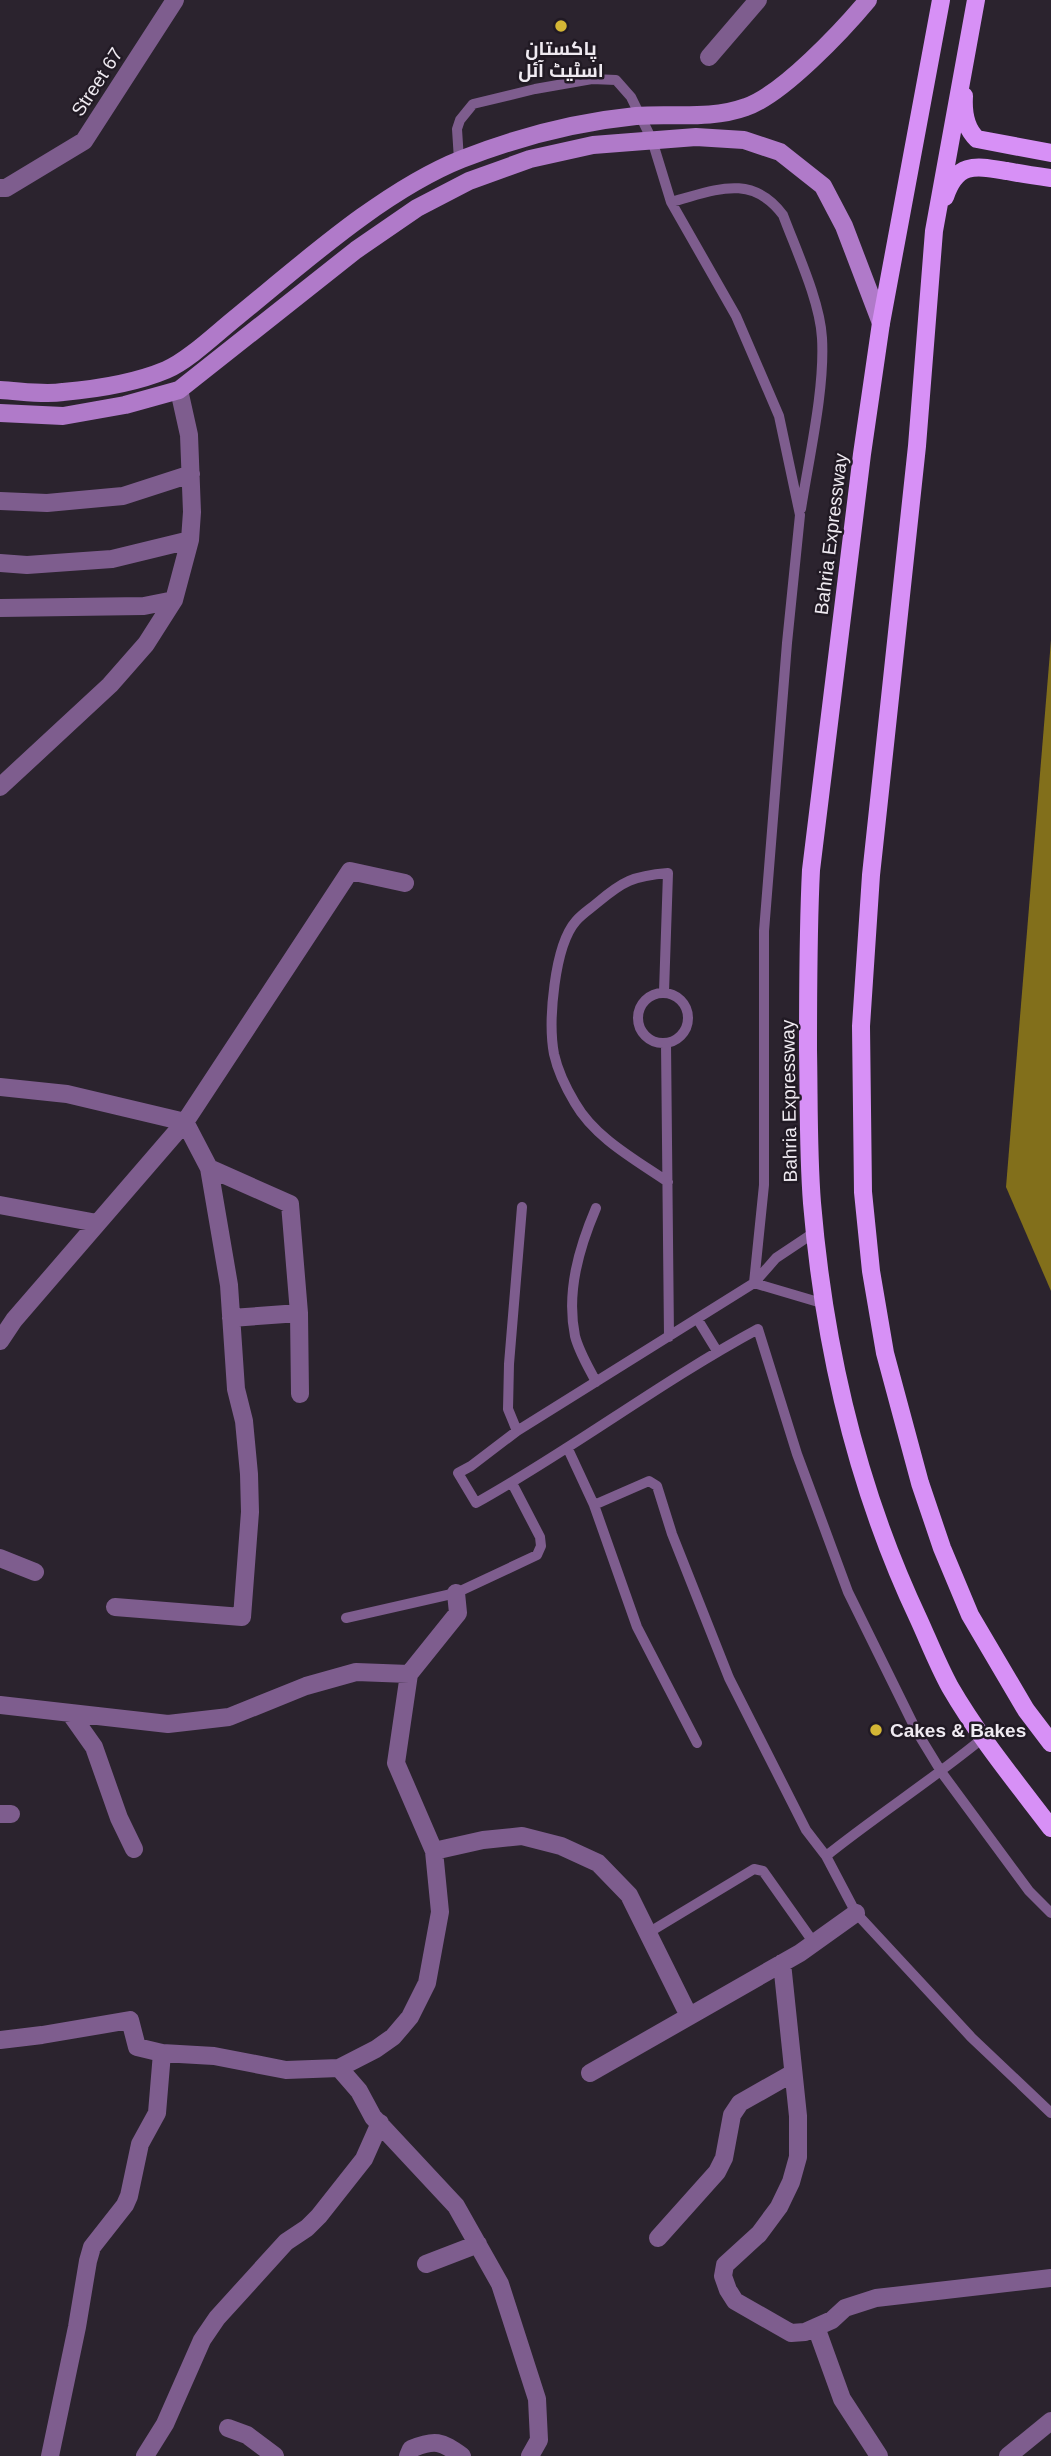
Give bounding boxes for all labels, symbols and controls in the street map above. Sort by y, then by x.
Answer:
marker: پاکستان اسٹیٹ آئل [553,18,569,34]
place label: پاکستان اسٹیٹ آئل [518,38,604,82]
street label: Street 67 [67,44,127,120]
street label: Bahria Expressway [811,452,851,616]
street label: Bahria Expressway [777,1019,801,1182]
place label: Cakes & Bakes [890,1720,1026,1741]
marker: Cakes & Bakes [868,1722,884,1738]

